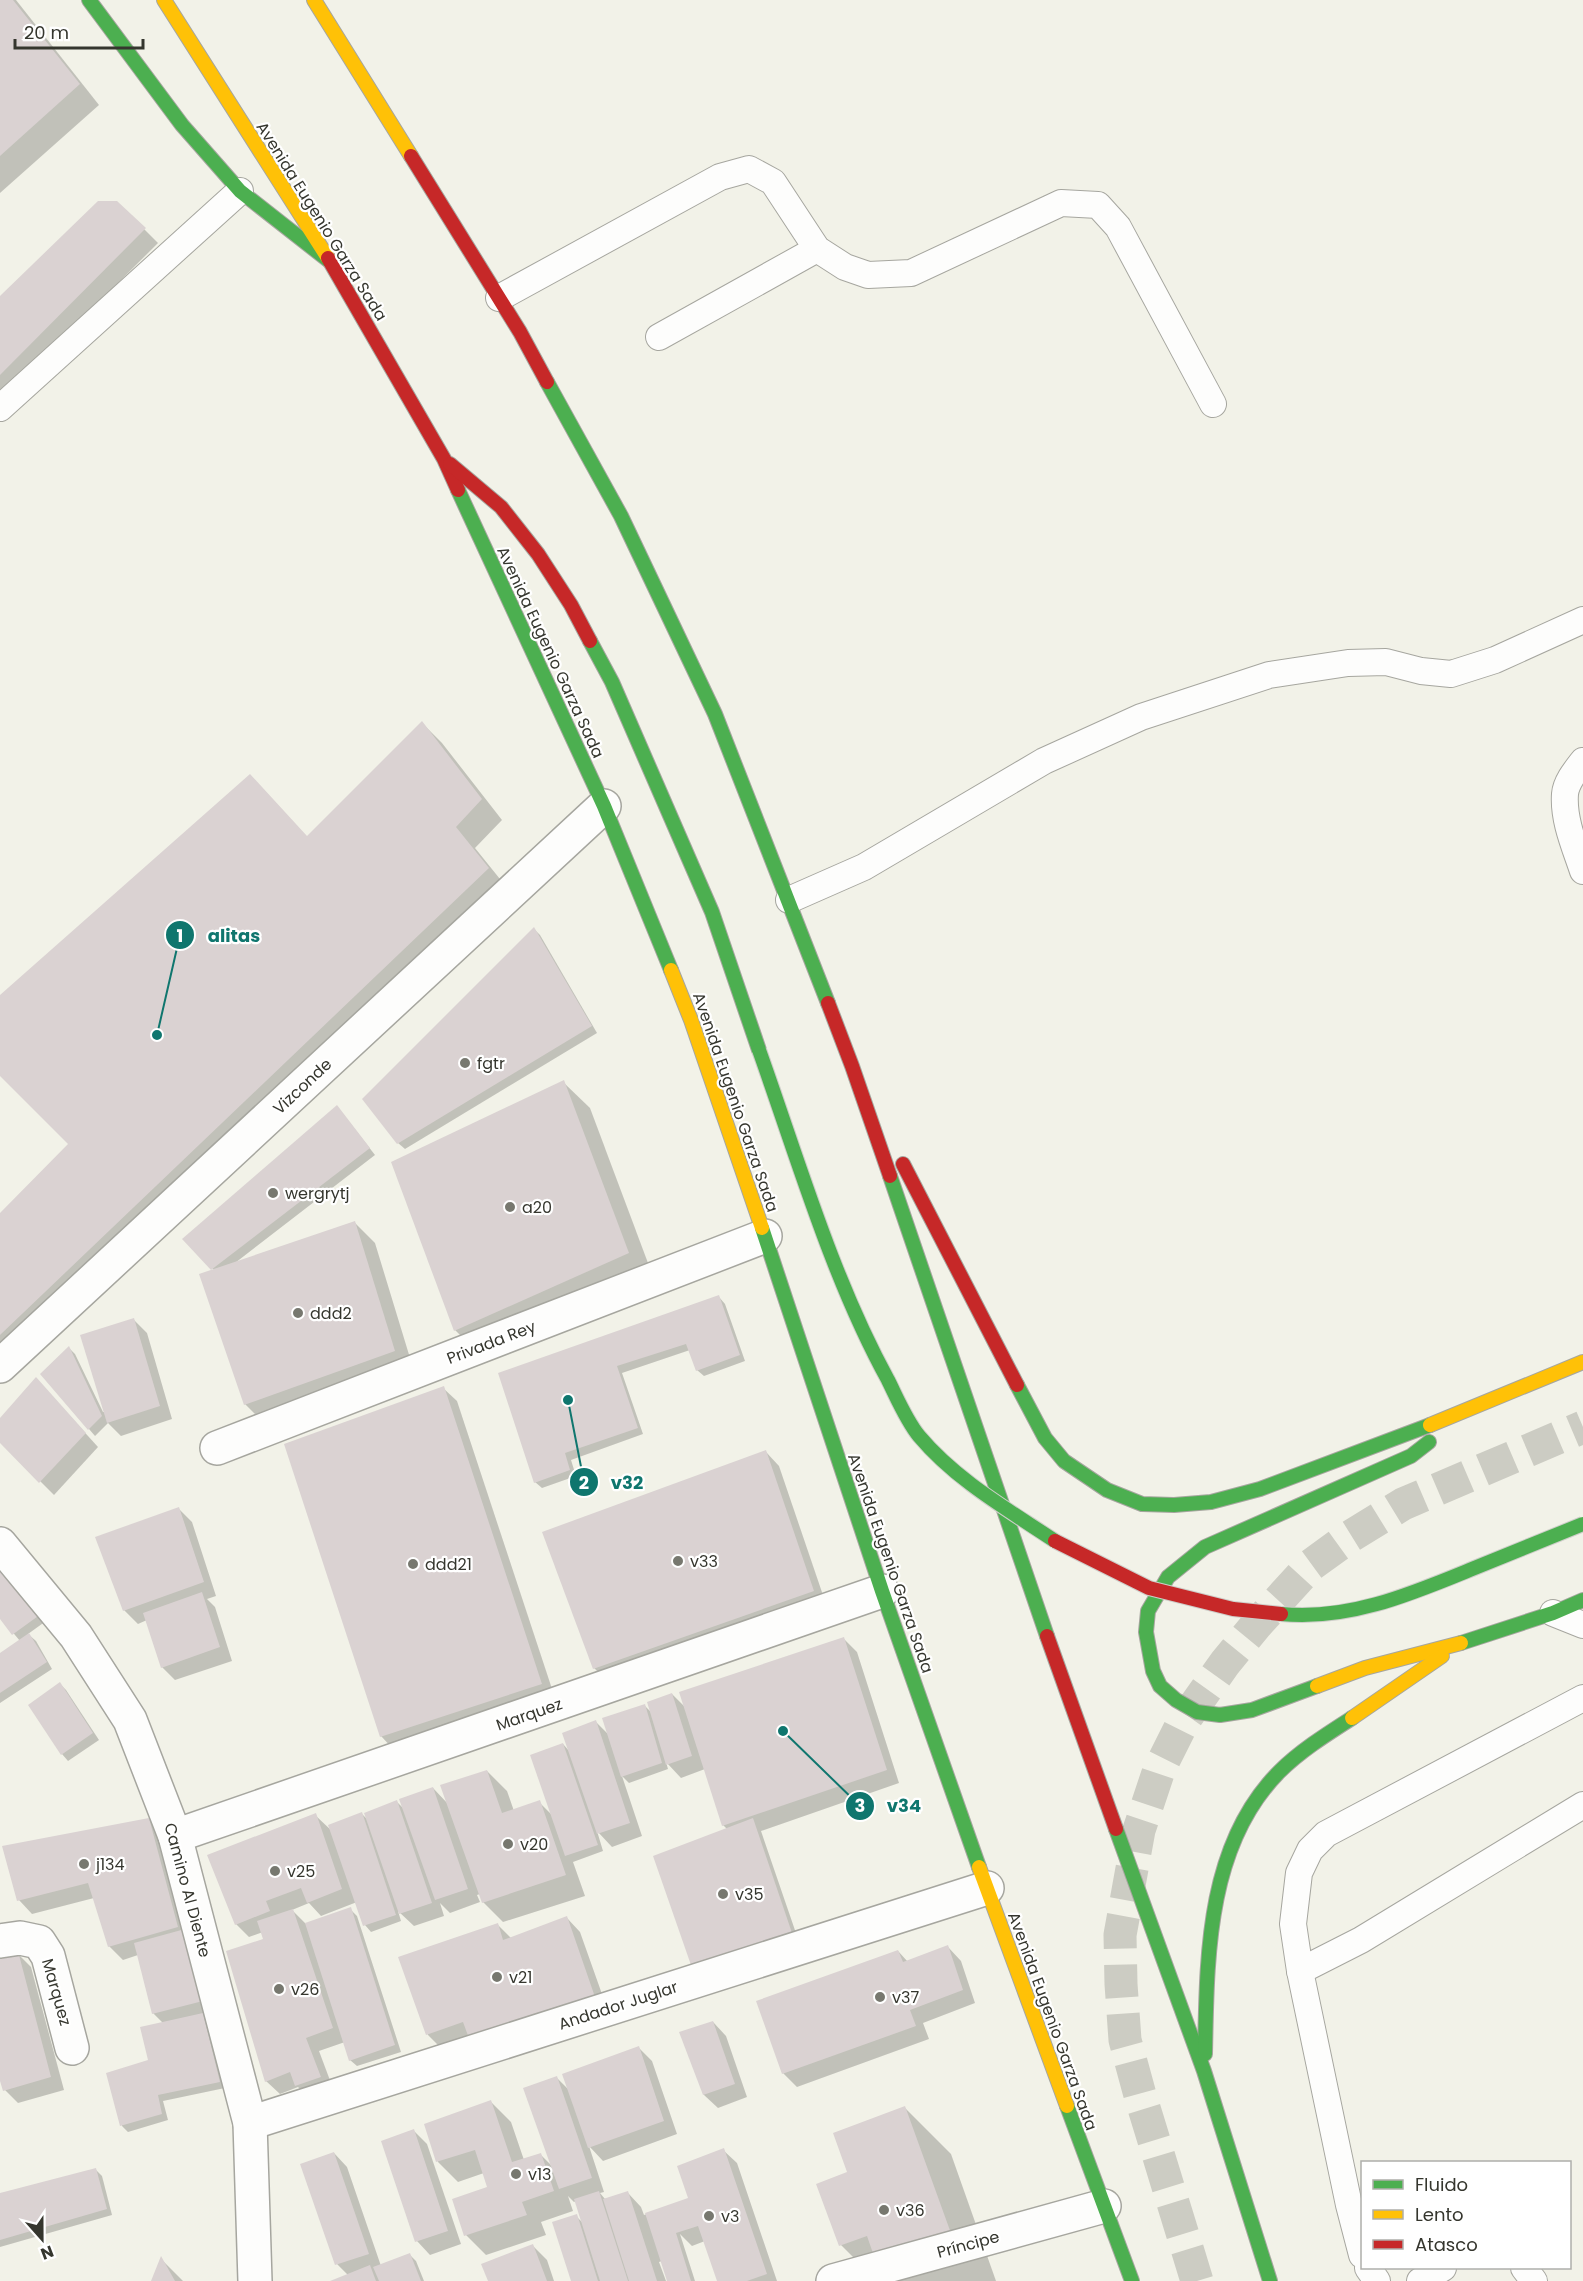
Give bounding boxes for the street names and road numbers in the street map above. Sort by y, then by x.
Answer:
street label: Avenida Eugenio Garza Sada [251,117,393,325]
street label: Avenida Eugenio Garza Sada [491,543,610,762]
street label: Avenida Eugenio Garza Sada [687,989,784,1215]
street label: Vizconde [268,1053,337,1120]
street label: Privada Rey [443,1315,539,1370]
street label: Avenida Eugenio Garza Sada [842,1450,939,1676]
street label: Marquez [493,1692,565,1737]
street label: Camino Al Diente [158,1820,217,1960]
street label: Avenida Eugenio Garza Sada [1002,1909,1103,2134]
street label: Marquez [36,1956,77,2028]
street label: Andador Juglar [556,1975,681,2036]
street label: Príncipe [934,2225,1002,2264]

